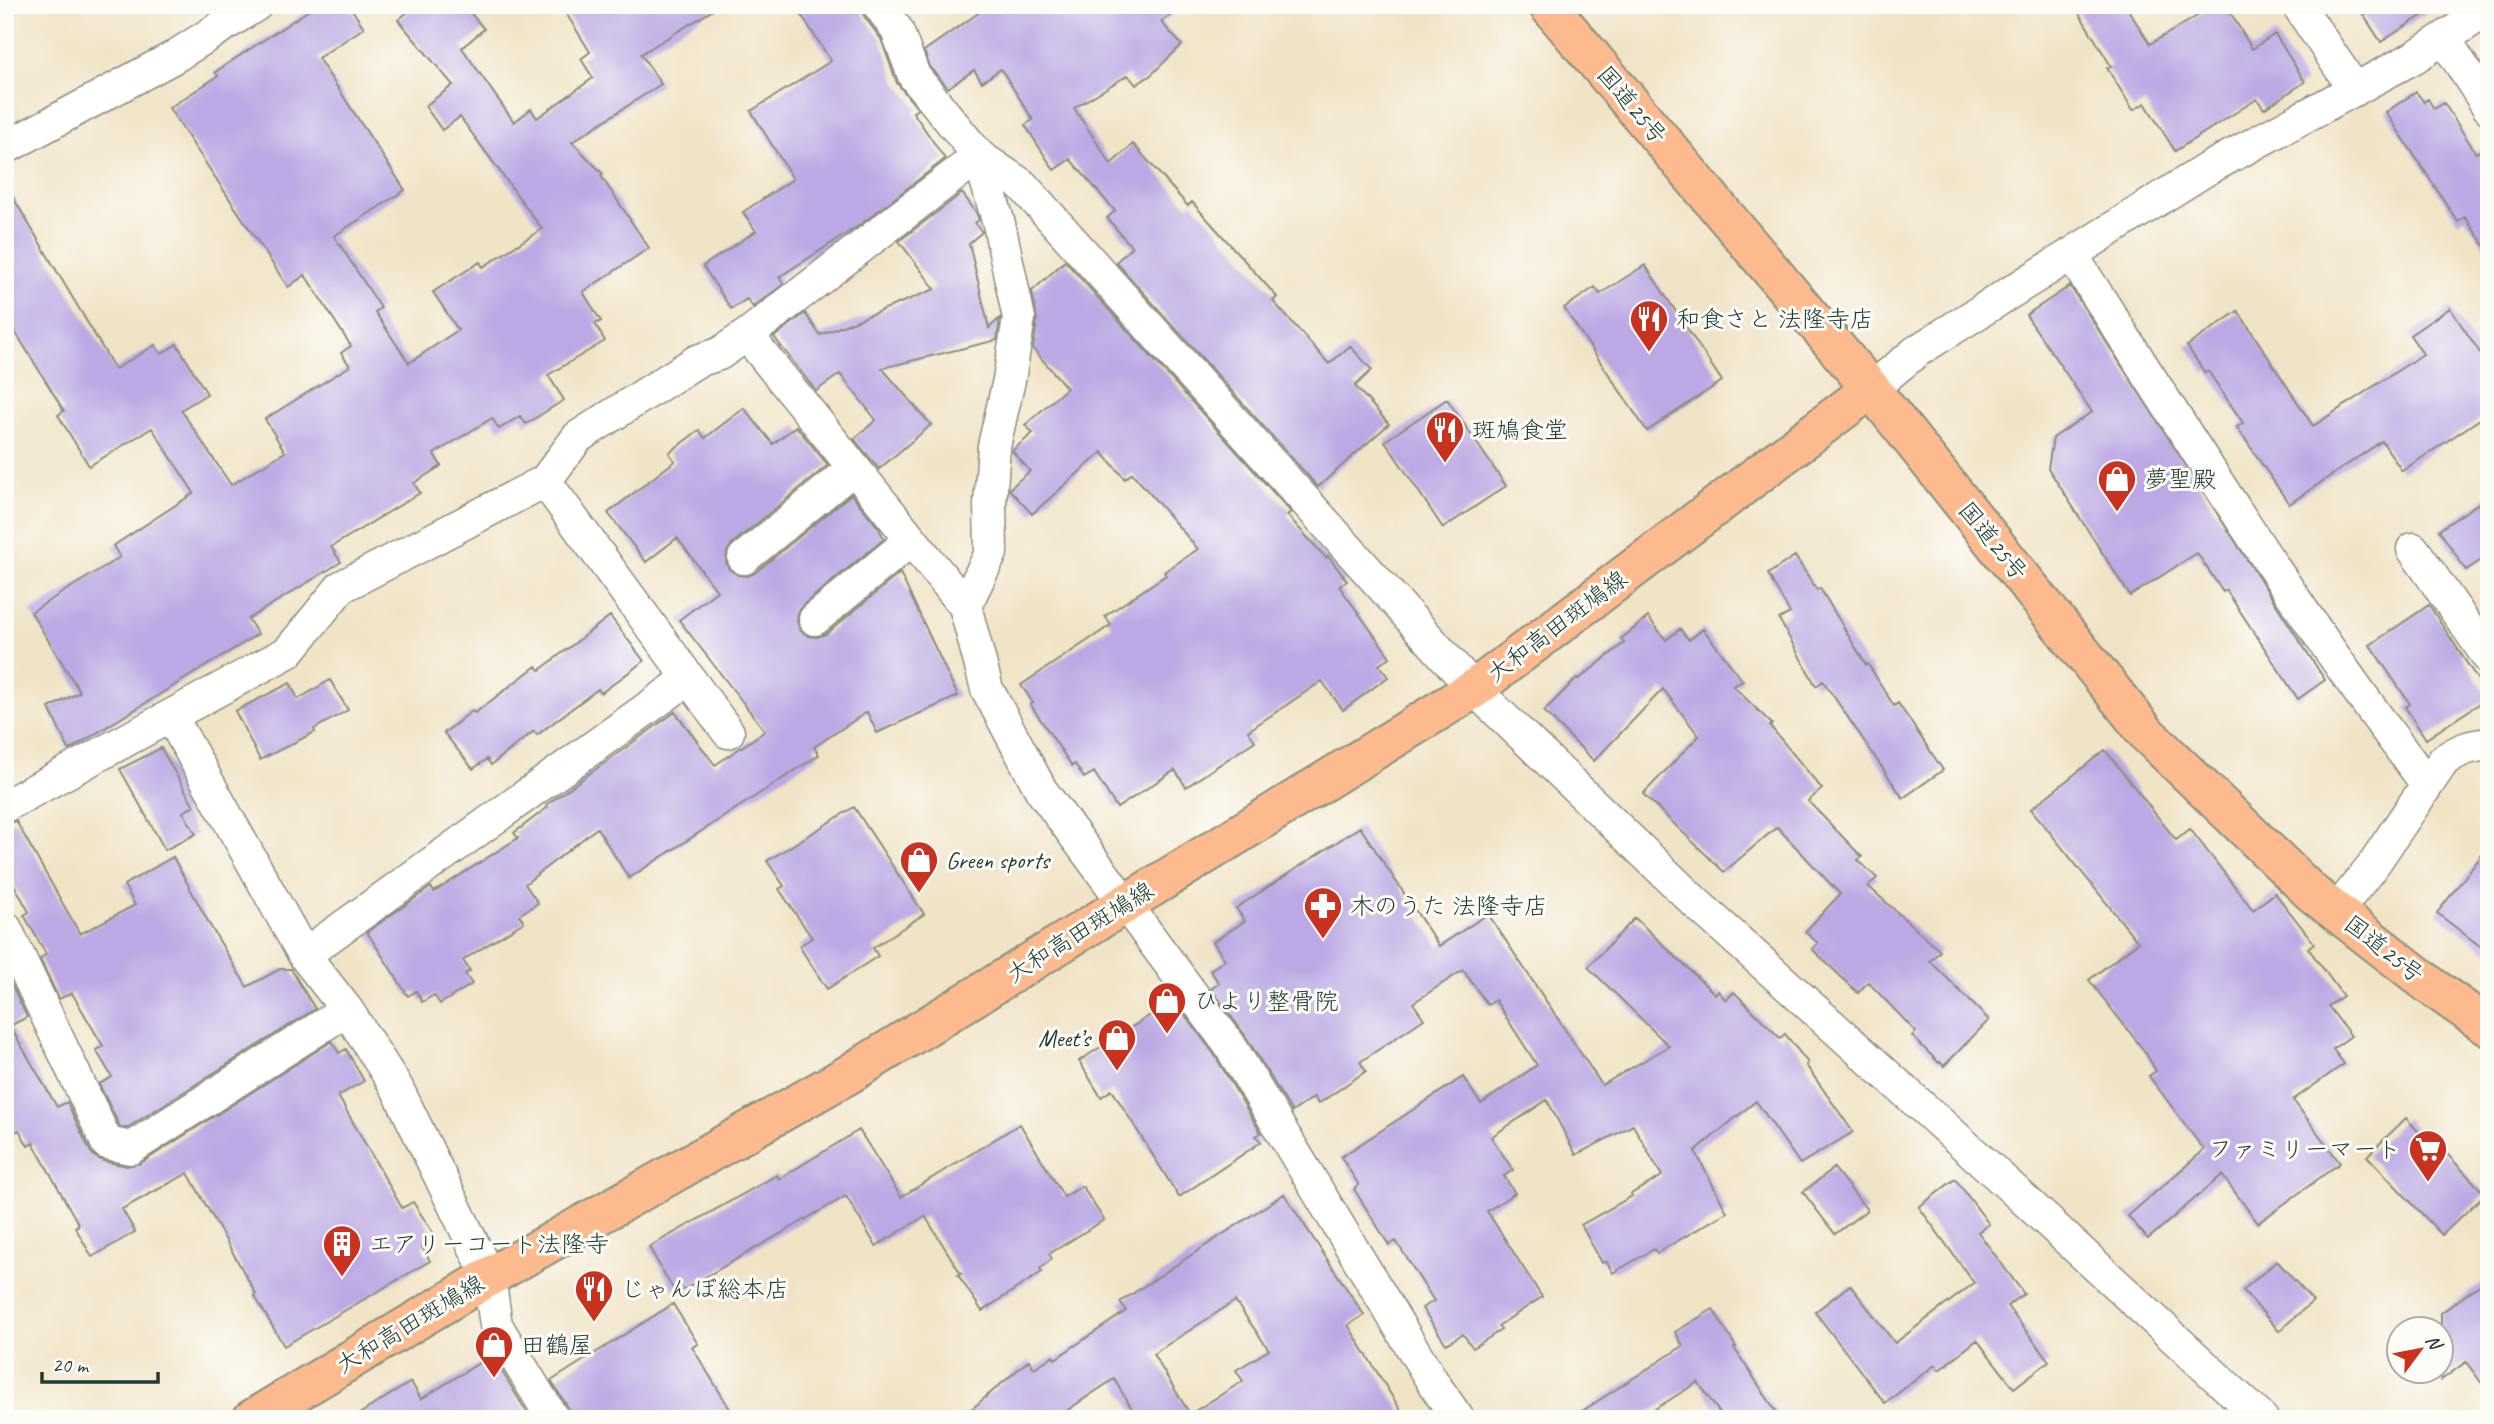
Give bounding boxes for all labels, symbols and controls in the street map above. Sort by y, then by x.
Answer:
street label: 国道25号 [1590,60,1674,150]
restaurant icon: 和食さと 法隆寺店 [1628,298,1670,353]
place label: 和食さと 法隆寺店 [1676,304,1874,334]
restaurant icon: 斑鳩食堂 [1424,409,1466,464]
place label: 斑鳩食堂 [1472,415,1568,445]
shop icon: 夢聖殿 [2096,458,2138,513]
place label: 夢聖殿 [2144,464,2216,494]
street label: 国道25号 [1952,495,2034,587]
street label: 大和高田斑鳩線 [1481,563,1633,689]
shop icon: Green sports [898,839,940,894]
place label: Green sports [946,845,1052,875]
street label: 大和高田斑鳩線 [1001,875,1159,989]
pharmacy icon: 木のうた 法隆寺店 [1302,885,1344,940]
place label: 木のうた 法隆寺店 [1350,891,1548,921]
street label: 国道25号 [2338,908,2430,990]
shop icon: ひより整骨院 [1146,980,1188,1035]
place label: ひより整骨院 [1194,986,1338,1016]
shop icon: Meet’s [1096,1017,1138,1072]
place label: Meet’s [1038,1023,1093,1053]
supermarket icon: ファミリーマート [2407,1128,2449,1183]
place label: ファミリーマート [2209,1134,2401,1164]
building icon: エアリーコート法隆寺 [321,1223,363,1278]
place label: エアリーコート法隆寺 [369,1229,609,1259]
street label: 大和高田斑鳩線 [330,1268,490,1380]
restaurant icon: じゃんぼ総本店 [573,1268,615,1323]
place label: じゃんぼ総本店 [621,1274,789,1304]
north arrow [2386,1316,2456,1386]
shop icon: 田鶴屋 [473,1324,515,1379]
place label: 田鶴屋 [521,1330,593,1360]
text: N [2420,1330,2449,1356]
scale bar [42,1340,158,1384]
text: 20 m [52,1352,90,1378]

